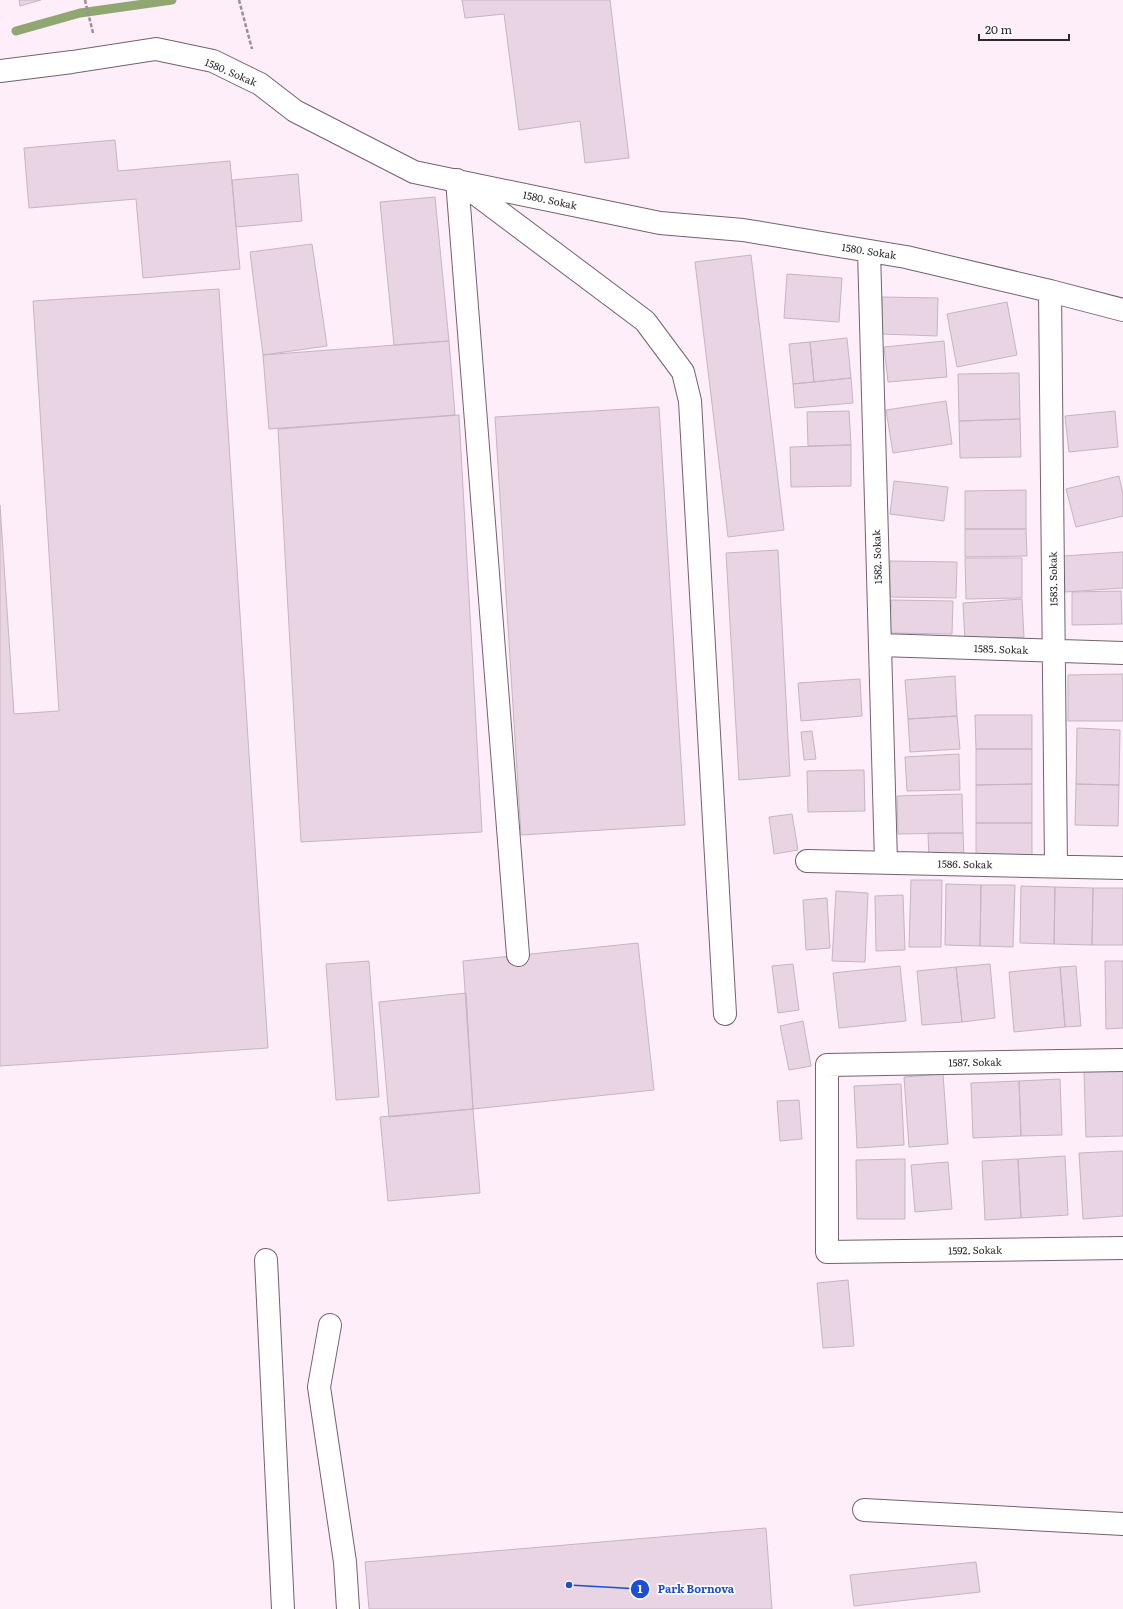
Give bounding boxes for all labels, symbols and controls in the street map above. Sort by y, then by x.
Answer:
scale bar [979,16,1069,42]
text: 20 m [985,20,1012,38]
street label: 1580. Sokak [203,54,260,90]
street label: 1580. Sokak [522,186,579,213]
street label: 1580. Sokak [841,239,898,262]
street label: 1582. Sokak [868,529,885,584]
street label: 1583. Sokak [1045,551,1060,606]
street label: 1585. Sokak [974,640,1029,657]
street label: 1586. Sokak [938,856,993,871]
street label: 1587. Sokak [948,1054,1003,1069]
street label: 1592. Sokak [948,1242,1003,1257]
callout: Park Bornova [630,1577,743,1600]
text: 1 [638,1579,643,1597]
text: Park Bornova [658,1580,735,1596]

